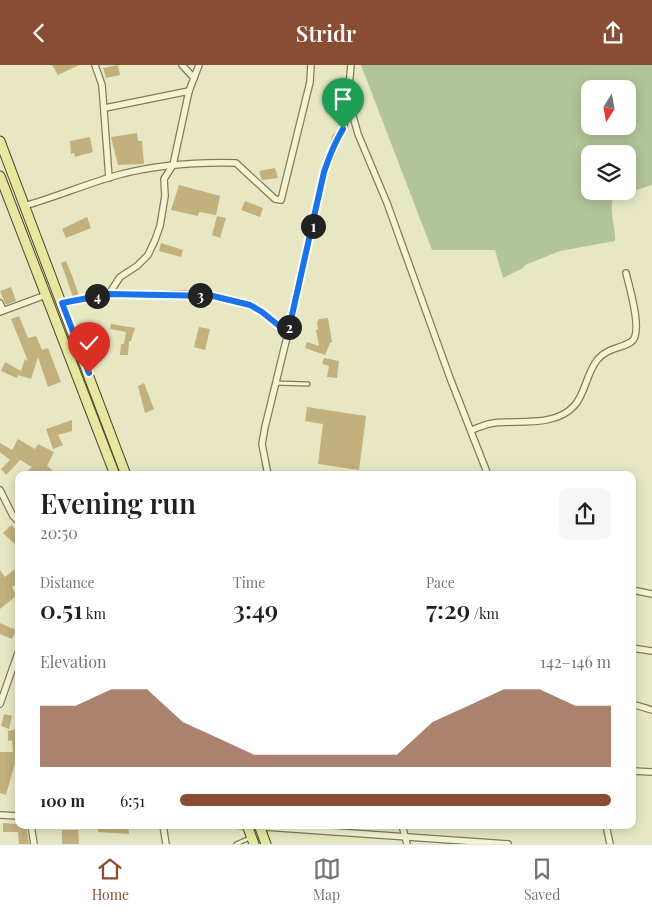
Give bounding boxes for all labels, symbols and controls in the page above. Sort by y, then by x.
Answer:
text: Stridr [296,18,356,48]
icon: back [25,19,53,47]
icon: share [599,19,627,47]
pin [322,78,364,129]
north arrow [581,80,636,135]
map controls [581,80,636,200]
icon: arrive [329,85,357,113]
button: layers [581,145,636,200]
pin: 1 [300,213,326,239]
text: 1 [311,217,316,236]
pin: 4 [84,283,110,309]
pin: 3 [188,283,212,307]
text: 3 [197,286,204,305]
text: 4 [94,287,101,306]
pin: 2 [276,315,302,339]
text: 2 [286,318,293,337]
pin [68,322,110,373]
icon: check [75,329,103,357]
text: Evening run [40,484,196,521]
button: share [559,488,611,540]
text: 20:50 [40,522,78,543]
text: Distance [40,573,95,592]
text: Time [233,573,265,592]
text: Pace [426,573,455,592]
text: 0.51 [40,592,83,625]
text: 3:49 [233,592,278,625]
text: 7:29 [426,592,470,625]
text: km [83,604,106,623]
text: /km [470,604,499,623]
text: Elevation [40,651,107,672]
text: 142–146 m [540,651,611,672]
text: 100 m [40,790,85,811]
text: 6:51 [120,790,145,811]
tab: Home [92,855,129,904]
tab: Map [313,855,341,904]
tab: Saved [524,855,560,904]

